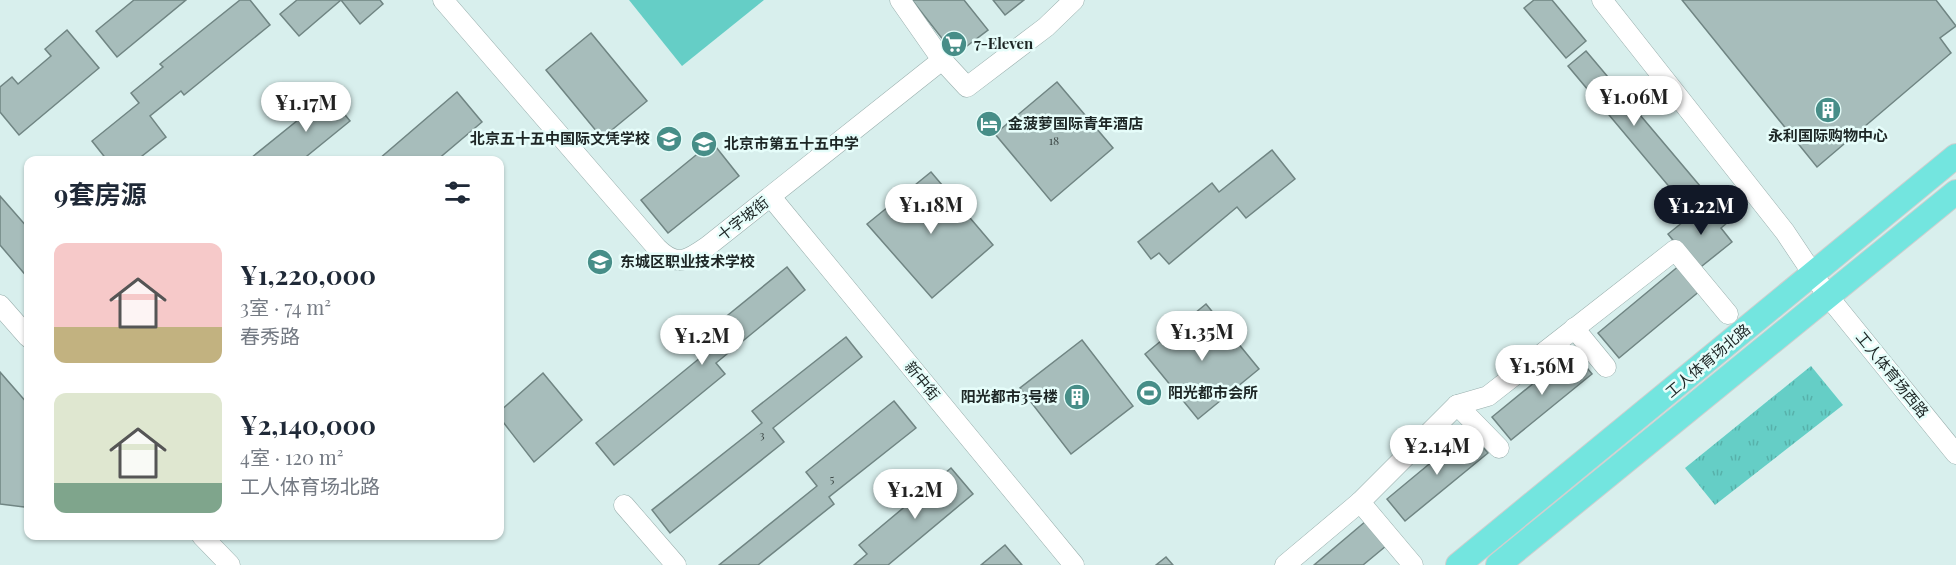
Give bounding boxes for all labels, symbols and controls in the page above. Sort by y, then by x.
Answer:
supermarket icon: 7-Eleven [939,29,969,59]
place label: 7-Eleven [974,33,1034,53]
pin: ¥1.06M [1585,76,1683,127]
pin: ¥1.17M [257,82,355,133]
text: ¥1.06M [1599,82,1669,109]
text: ¥1.17M [275,88,337,115]
building icon: 永利国际购物中心 [1813,95,1843,125]
hotel icon: 金菠萝国际青年酒店 [974,109,1004,139]
place label: 金菠萝国际青年酒店 [1008,113,1143,133]
school or university icon: 北京五十五中国际文凭学校 [654,124,684,154]
place label: 永利国际购物中心 [1768,125,1888,145]
place label: 北京五十五中国际文凭学校 [470,128,650,148]
school or university icon: 北京市第五十五中学 [689,129,719,159]
house number: 18 [1049,132,1059,148]
place label: 北京市第五十五中学 [724,133,859,153]
text: 9套房源 [54,176,146,211]
icon: filters [441,176,474,209]
pin: ¥1.18M [882,184,980,235]
pin: ¥1.22M [1652,185,1750,236]
text: ¥1.18M [899,190,963,217]
text: ¥1.22M [1668,191,1734,218]
street label: 十字坡街 [713,192,772,245]
school or university icon: 东城区职业技术学校 [585,247,615,277]
place label: 东城区职业技术学校 [620,251,755,271]
text: ¥1,220,000 [240,257,376,292]
icon: home [102,267,174,339]
text: 3室 · 74 m² [240,293,331,320]
pin: ¥1.35M [1153,311,1251,362]
pin: ¥1.2M [660,315,744,366]
text: ¥1.35M [1170,317,1234,344]
street label: 工人体育场北路 [1661,319,1754,402]
text: ¥1.2M [674,321,730,348]
text: 春秀路 [240,322,300,349]
street label: 工人体育场西路 [1852,327,1934,421]
pin: ¥1.56M [1493,345,1591,396]
text: ¥1.56M [1509,351,1575,378]
street label: 新中街 [901,357,945,404]
sports icon: 阳光都市会所 [1134,378,1164,408]
building icon: 阳光都市3号楼 [1062,382,1092,412]
place label: 阳光都市会所 [1168,382,1258,402]
place label: 阳光都市3号楼 [961,386,1058,406]
text: ¥2,140,000 [240,407,376,442]
icon: home [102,417,174,489]
pin: ¥2.14M [1388,425,1486,476]
house number: 3 [759,426,765,442]
text: ¥2.14M [1404,431,1470,458]
text: 4室 · 120 m² [240,443,344,470]
pin: ¥1.2M [873,469,957,520]
house number: 5 [830,470,835,486]
text: 工人体育场北路 [240,472,380,499]
text: ¥1.2M [887,475,943,502]

